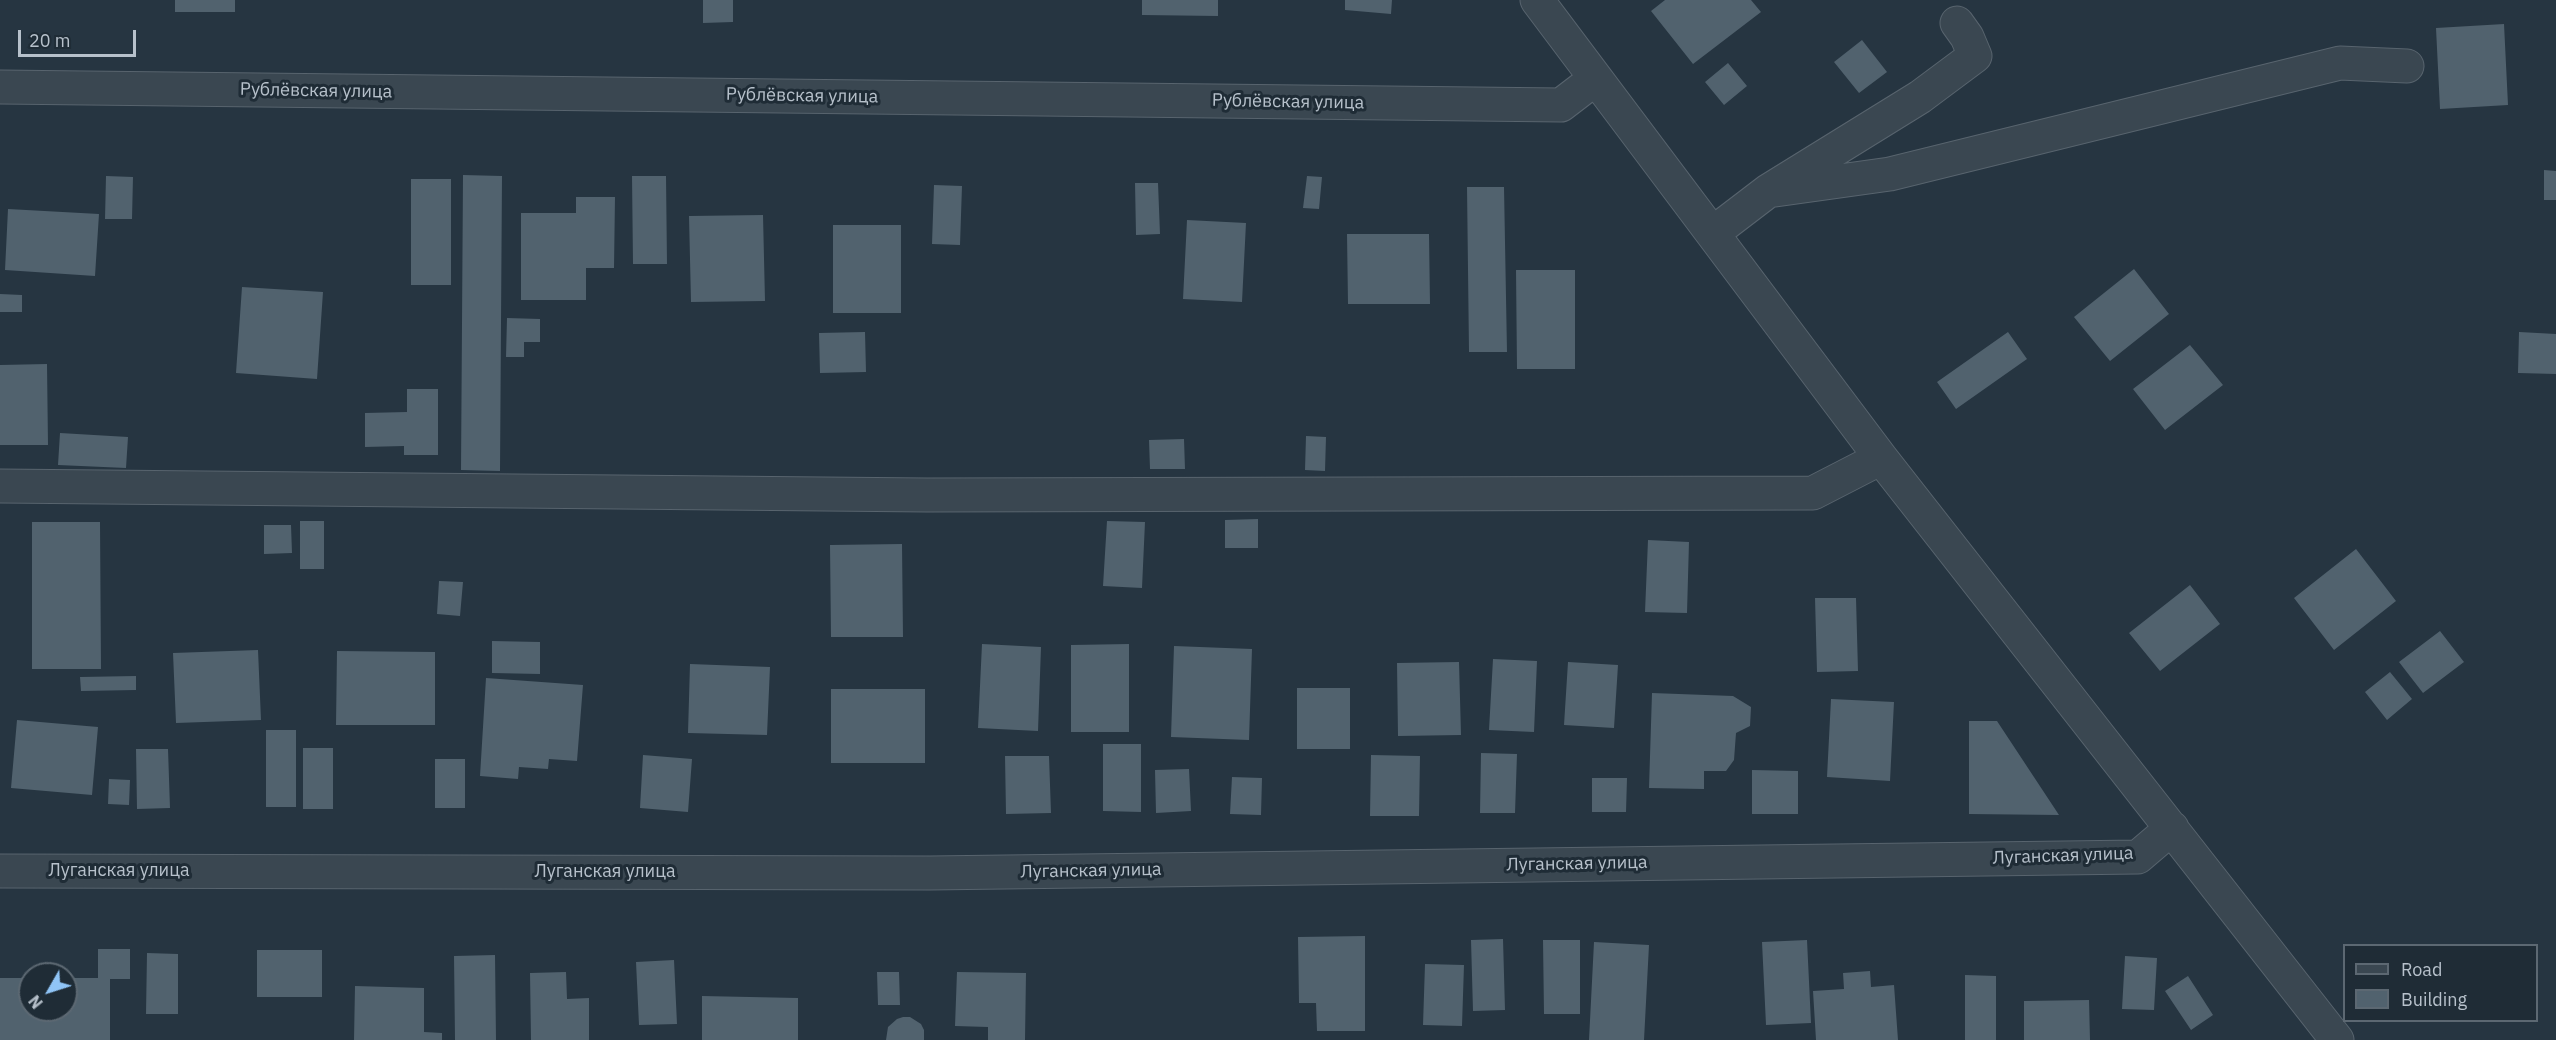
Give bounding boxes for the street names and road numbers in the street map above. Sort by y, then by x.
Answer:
street label: Рублёвская улица [240,79,392,103]
street label: Рублёвская улица [726,84,878,108]
street label: Рублёвская улица [1212,90,1364,114]
street label: Луганская улица [1992,843,2134,869]
street label: Луганская улица [1506,852,1648,876]
street label: Луганская улица [1020,859,1162,883]
street label: Луганская улица [48,860,190,882]
street label: Луганская улица [534,861,676,883]

